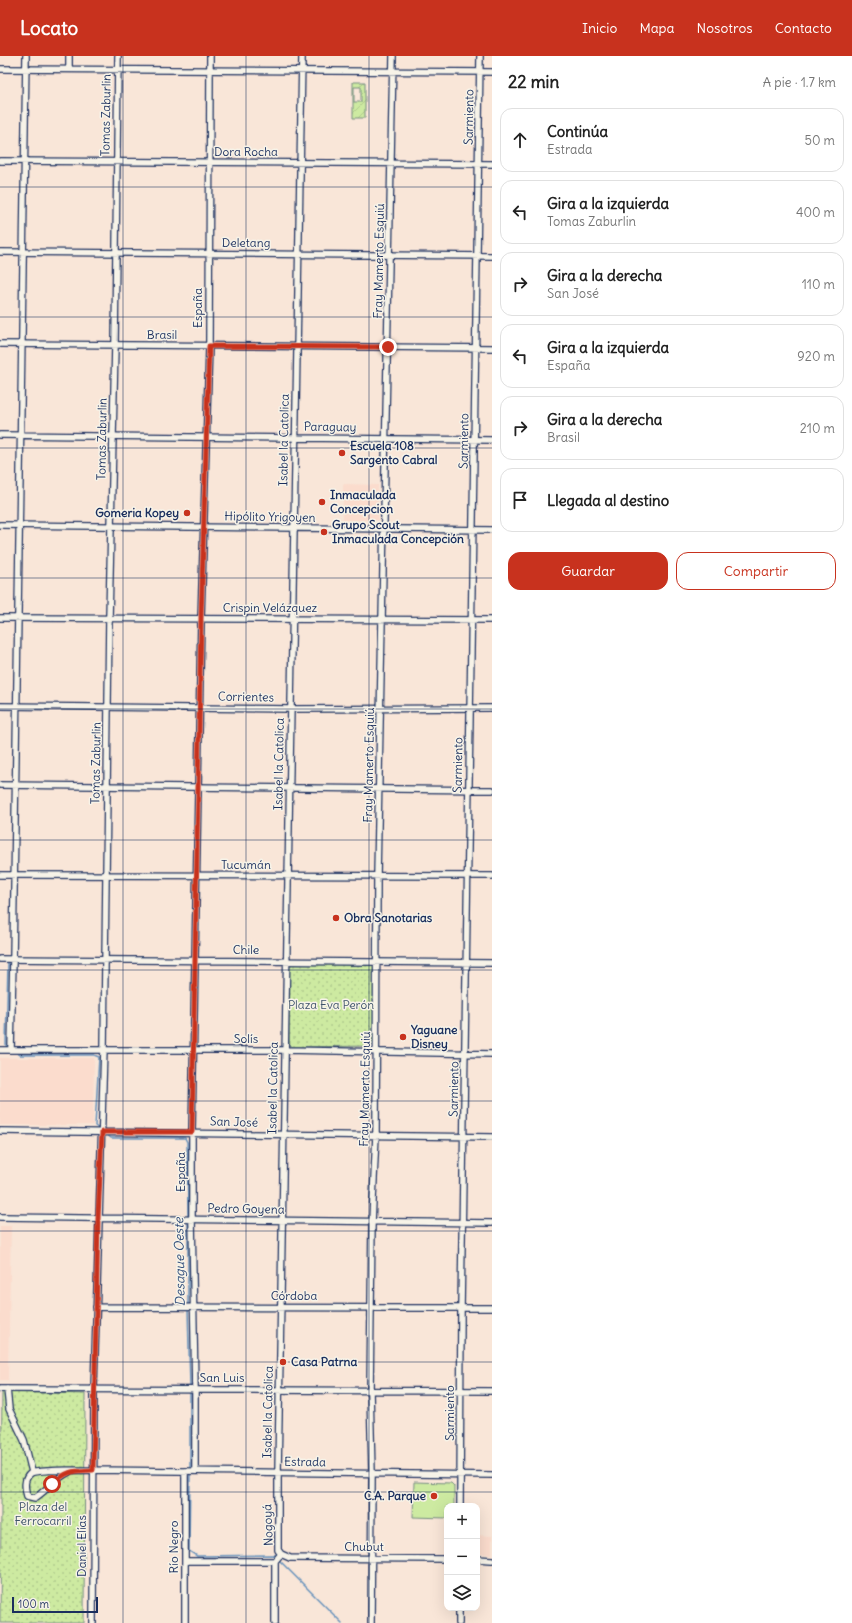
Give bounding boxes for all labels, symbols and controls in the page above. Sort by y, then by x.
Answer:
text: Locato [20,16,78,40]
text: Inicio [582,19,617,37]
text: Mapa [639,19,675,37]
text: Nosotros [697,19,753,37]
text: Contacto [775,19,832,37]
text: 22 min [508,71,559,93]
street label: Tomas Zaburlin [97,74,114,156]
text: A pie · 1.7 km [763,74,836,91]
street label: Sarmiento [461,89,476,145]
text: Continúa [547,122,608,141]
icon: ahead [509,129,531,151]
text: 50 m [804,132,835,149]
text: Estrada [547,141,593,158]
street label: Dora Rocha [214,144,278,159]
text: Gira a la izquierda [547,194,669,213]
icon: left [509,201,531,223]
street label: Fray Mamerto Esquiú [370,203,387,319]
text: 400 m [796,204,835,221]
text: Tomas Zaburlin [547,213,636,230]
street label: Deletang [222,235,270,250]
text: Gira a la derecha [547,266,662,285]
icon: right [509,273,531,295]
text: 110 m [802,276,835,293]
text: San José [547,285,599,302]
street label: España [190,288,205,328]
street label: Brasil [147,327,177,342]
route end [379,338,397,356]
text: Gira a la izquierda [547,338,669,357]
icon: left [509,345,531,367]
text: 920 m [797,348,835,365]
text: España [547,357,590,374]
street label: Isabel la Catolica [275,394,292,486]
street label: Tomas Zaburlin [93,398,110,480]
text: Gira a la derecha [547,410,662,429]
street label: Sarmiento [456,413,471,469]
icon: right [509,417,531,439]
street label: Paraguay [304,419,356,434]
text: 210 m [800,420,835,437]
text: Brasil [547,429,580,446]
place label: Escuela 108 Sargento Cabral [350,438,438,468]
marker: Escuela 108 Sargento Cabral [337,448,347,458]
place label: Inmaculada Concepcion [330,487,396,517]
icon: arrive [509,489,531,511]
text: Llegada al destino [547,491,669,510]
marker: Inmaculada Concepcion [317,497,327,507]
place label: Gomeria Kopey [95,505,179,521]
marker: Gomeria Kopey [182,508,192,518]
street label: Hipólito Yrigoyen [224,508,316,525]
place label: Grupo Scout Inmaculada Concepción [332,517,464,547]
marker: Grupo Scout Inmaculada Concepción [319,527,329,537]
button: Guardar [508,552,668,590]
button: Compartir [676,552,836,590]
street label: Crispin Velázquez [223,600,318,615]
street label: Corrientes [218,689,274,704]
street label: Fray Mamerto Esquiú [360,707,377,823]
street label: Isabel la Catolica [270,718,287,810]
street label: Tomas Zaburlin [87,722,104,804]
street label: Sarmiento [450,737,465,793]
street label: Tucumán [221,857,271,872]
place label: Obra Sanotarias [344,910,433,925]
marker: Obra Sanotarias [331,913,341,923]
street label: Chile [233,942,259,957]
park label: Plaza Eva Perón [288,997,374,1012]
place label: Yaguane Disney [410,1022,458,1052]
street label: Solís [234,1031,258,1046]
street label: Fray Mamerto Esquiú [356,1031,373,1147]
marker: Yaguane Disney [398,1032,408,1042]
street label: Isabel la Catolica [264,1042,281,1134]
street label: Sarmiento [446,1061,461,1117]
street label: San José [210,1113,258,1130]
street label: España [173,1152,188,1192]
street label: Pedro Goyena [207,1200,285,1217]
water label: Desague Oeste [170,1217,189,1306]
street label: Córdoba [271,1288,317,1303]
place label: Casa Patrna [291,1354,357,1369]
marker: Casa Patrna [278,1357,288,1367]
street label: Isabel la Catolica [259,1366,276,1458]
street label: San Luis [200,1370,244,1385]
street label: Sarmiento [442,1385,457,1441]
street label: Estrada [284,1454,326,1469]
route start [43,1475,61,1493]
place label: C.A. Parque [364,1488,427,1504]
marker: C.A. Parque [429,1491,439,1501]
park label: Plaza del Ferrocarril [14,1499,72,1528]
map controls [444,1503,480,1611]
button: + [444,1503,480,1539]
street label: Nogoyá [259,1504,276,1546]
street label: Daniel Elías [74,1515,89,1577]
street label: Río Negro [166,1520,181,1573]
street label: Chubut [344,1539,384,1554]
button: − [444,1539,480,1575]
button: layers [444,1575,480,1611]
scale bar [12,1595,98,1614]
text: 100 m [18,1597,49,1611]

